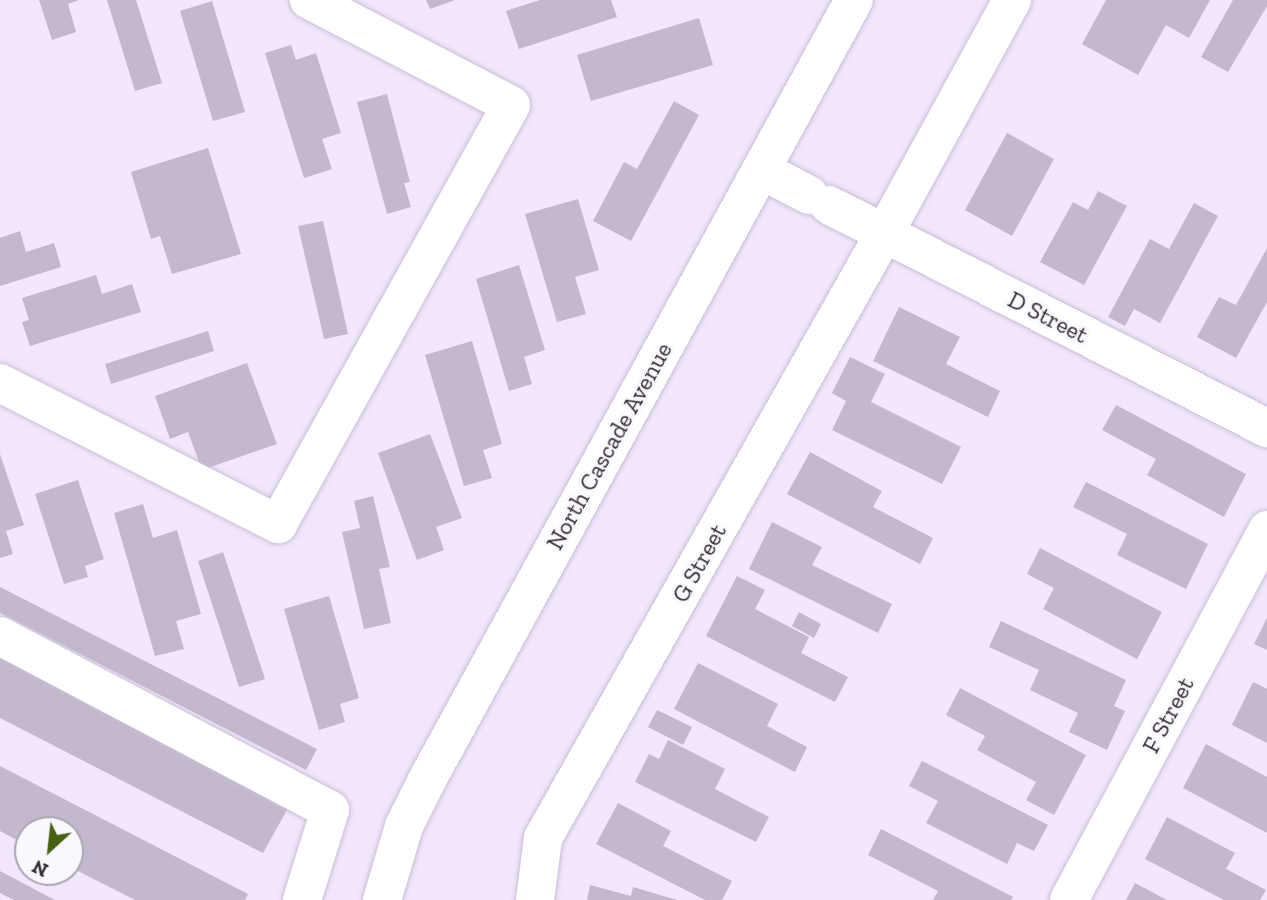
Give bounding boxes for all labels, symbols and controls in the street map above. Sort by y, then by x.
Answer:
street label: D Street [1003,285,1093,349]
street label: North Cascade Avenue [540,337,678,555]
street label: G Street [666,519,732,607]
street label: F Street [1136,672,1200,758]
north arrow [14,816,84,886]
text: N [28,855,52,882]

